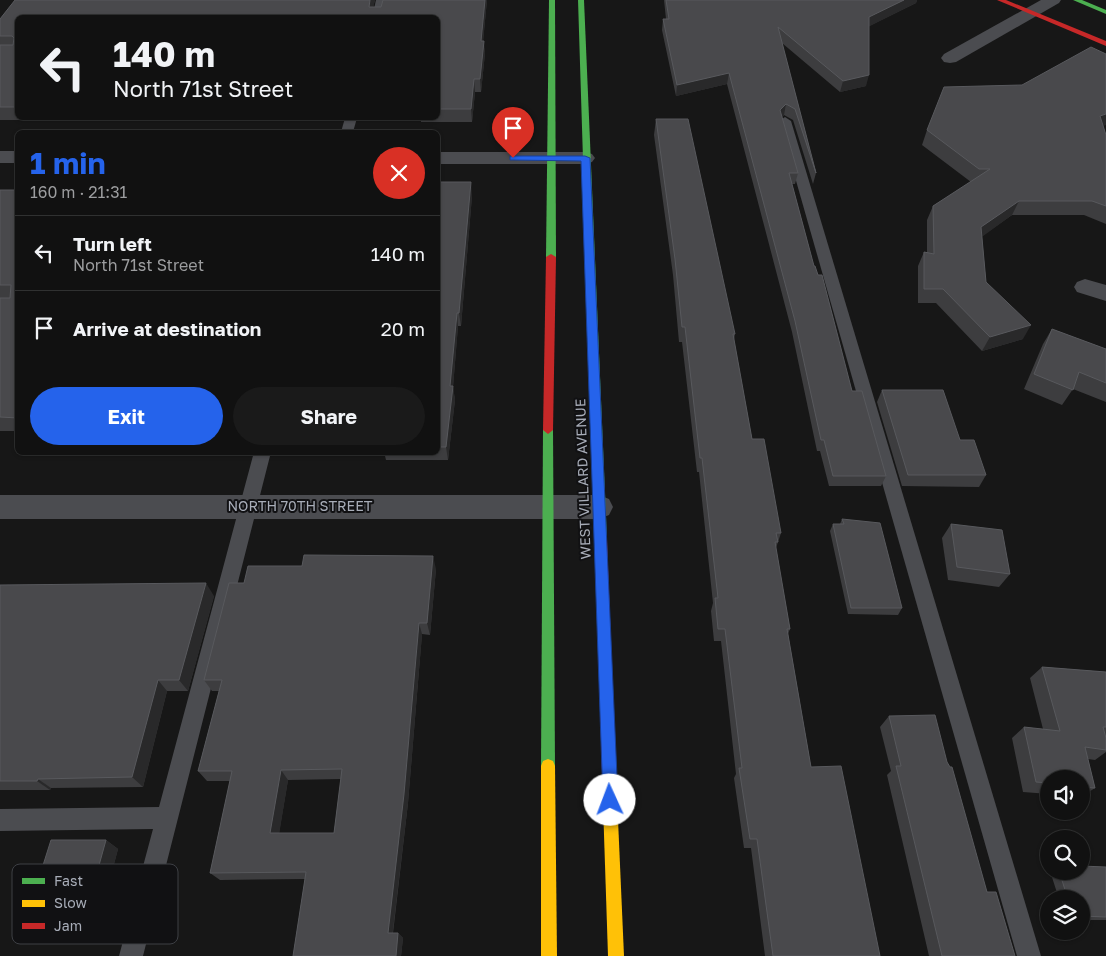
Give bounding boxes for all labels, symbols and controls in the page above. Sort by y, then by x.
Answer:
text: 140 m [113,33,215,75]
icon: left [30,35,95,100]
text: North 71st Street [113,75,293,102]
pin [492,107,534,158]
icon: arrive [499,114,527,142]
text: 1 min [30,145,106,181]
button: close [373,147,425,199]
text: 160 m · 21:31 [30,182,127,202]
text: Turn left [73,232,152,255]
icon: left [30,239,58,267]
text: 140 m [371,242,425,265]
text: North 71st Street [73,255,204,275]
icon: arrive [30,314,58,342]
text: Arrive at destination [73,317,261,340]
text: 20 m [381,317,425,340]
button: Exit [30,387,223,445]
button: Share [233,387,425,445]
street label: WEST VILLARD AVENUE [571,398,594,560]
street label: NORTH 70TH STREET [227,497,373,514]
map controls [1040,770,1090,940]
button: sound [1040,770,1090,820]
position arrow [583,773,635,825]
button: search [1040,830,1090,880]
legend [12,864,178,944]
text: Fast [54,872,83,889]
button: layers [1040,890,1090,940]
text: Slow [54,894,87,911]
text: Jam [54,917,82,934]

